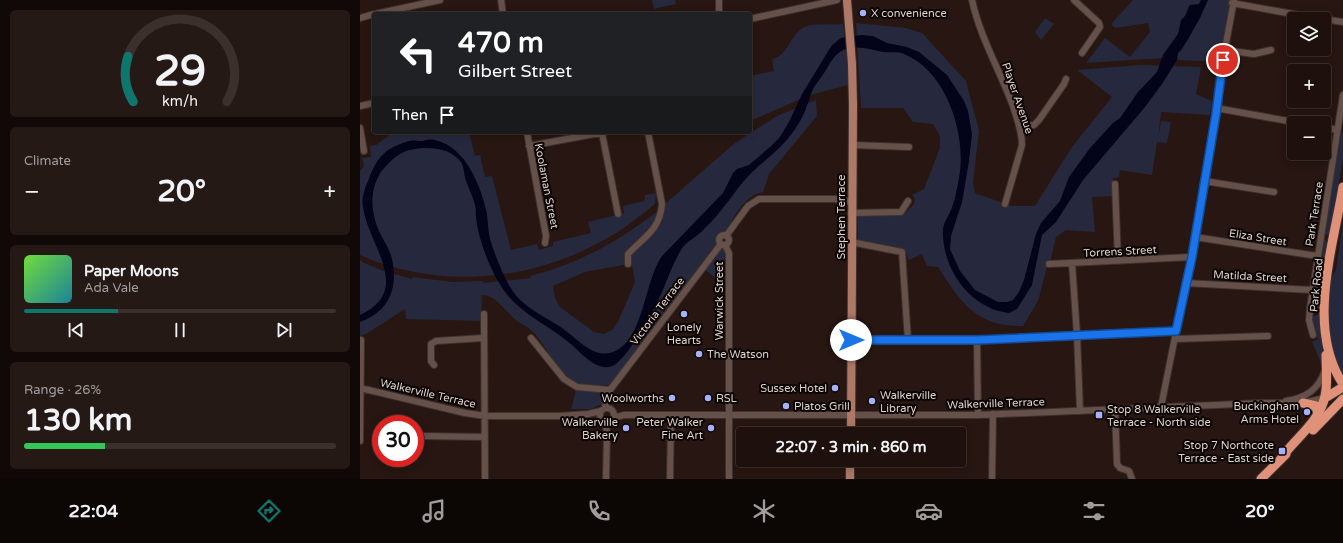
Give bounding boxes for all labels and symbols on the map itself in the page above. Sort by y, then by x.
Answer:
place label: X convenience [871,7,947,20]
marker: X convenience [858,8,868,18]
pin [1206,43,1240,77]
street label: Player Avenue [999,61,1036,136]
street label: Koolaman Street [532,142,561,230]
street label: Stephen Terrace [835,174,848,260]
street label: Park Terrace [1303,181,1326,247]
street label: Eliza Street [1228,227,1288,248]
street label: Torrens Street [1083,243,1157,260]
street label: Park Road [1307,257,1326,313]
street label: Warwick Street [713,262,726,340]
street label: Matilda Street [1213,268,1287,285]
street label: Victoria Terrace [628,275,687,348]
marker: Lonely Hearts [679,309,689,319]
position arrow [830,319,872,361]
place label: Lonely Hearts [667,321,701,347]
place label: The Watson [707,348,769,361]
marker: The Watson [694,349,704,359]
street label: Walkerville Terrace [379,376,477,411]
place label: Sussex Hotel [760,382,827,395]
marker: Sussex Hotel [830,383,840,393]
place label: Walkerville Library [880,389,936,415]
place label: Woolworths [602,392,664,405]
place label: RSL [716,392,738,405]
marker: Woolworths [667,393,677,403]
marker: RSL [703,393,713,403]
street label: Walkerville Terrace [947,395,1045,412]
marker: Walkerville Library [867,396,877,406]
place label: Platos Grill [794,400,850,413]
place label: Buckingham Arms Hotel [1234,400,1299,426]
marker: Platos Grill [781,401,791,411]
place label: Stop 8 Walkerville Terrace - North side [1107,403,1211,429]
marker: Buckingham Arms Hotel [1302,407,1312,417]
marker: Stop 8 Walkerville Terrace - North side [1094,410,1104,420]
speed limit sign: 30 [372,415,424,467]
place label: Walkerville Bakery [562,416,618,442]
place label: Peter Walker Fine Art [636,416,704,442]
marker: Walkerville Bakery [621,423,631,433]
marker: Peter Walker Fine Art [706,423,716,433]
place label: Stop 7 Northcote Terrace - East side [1178,439,1274,465]
marker: Stop 7 Northcote Terrace - East side [1277,446,1287,456]

